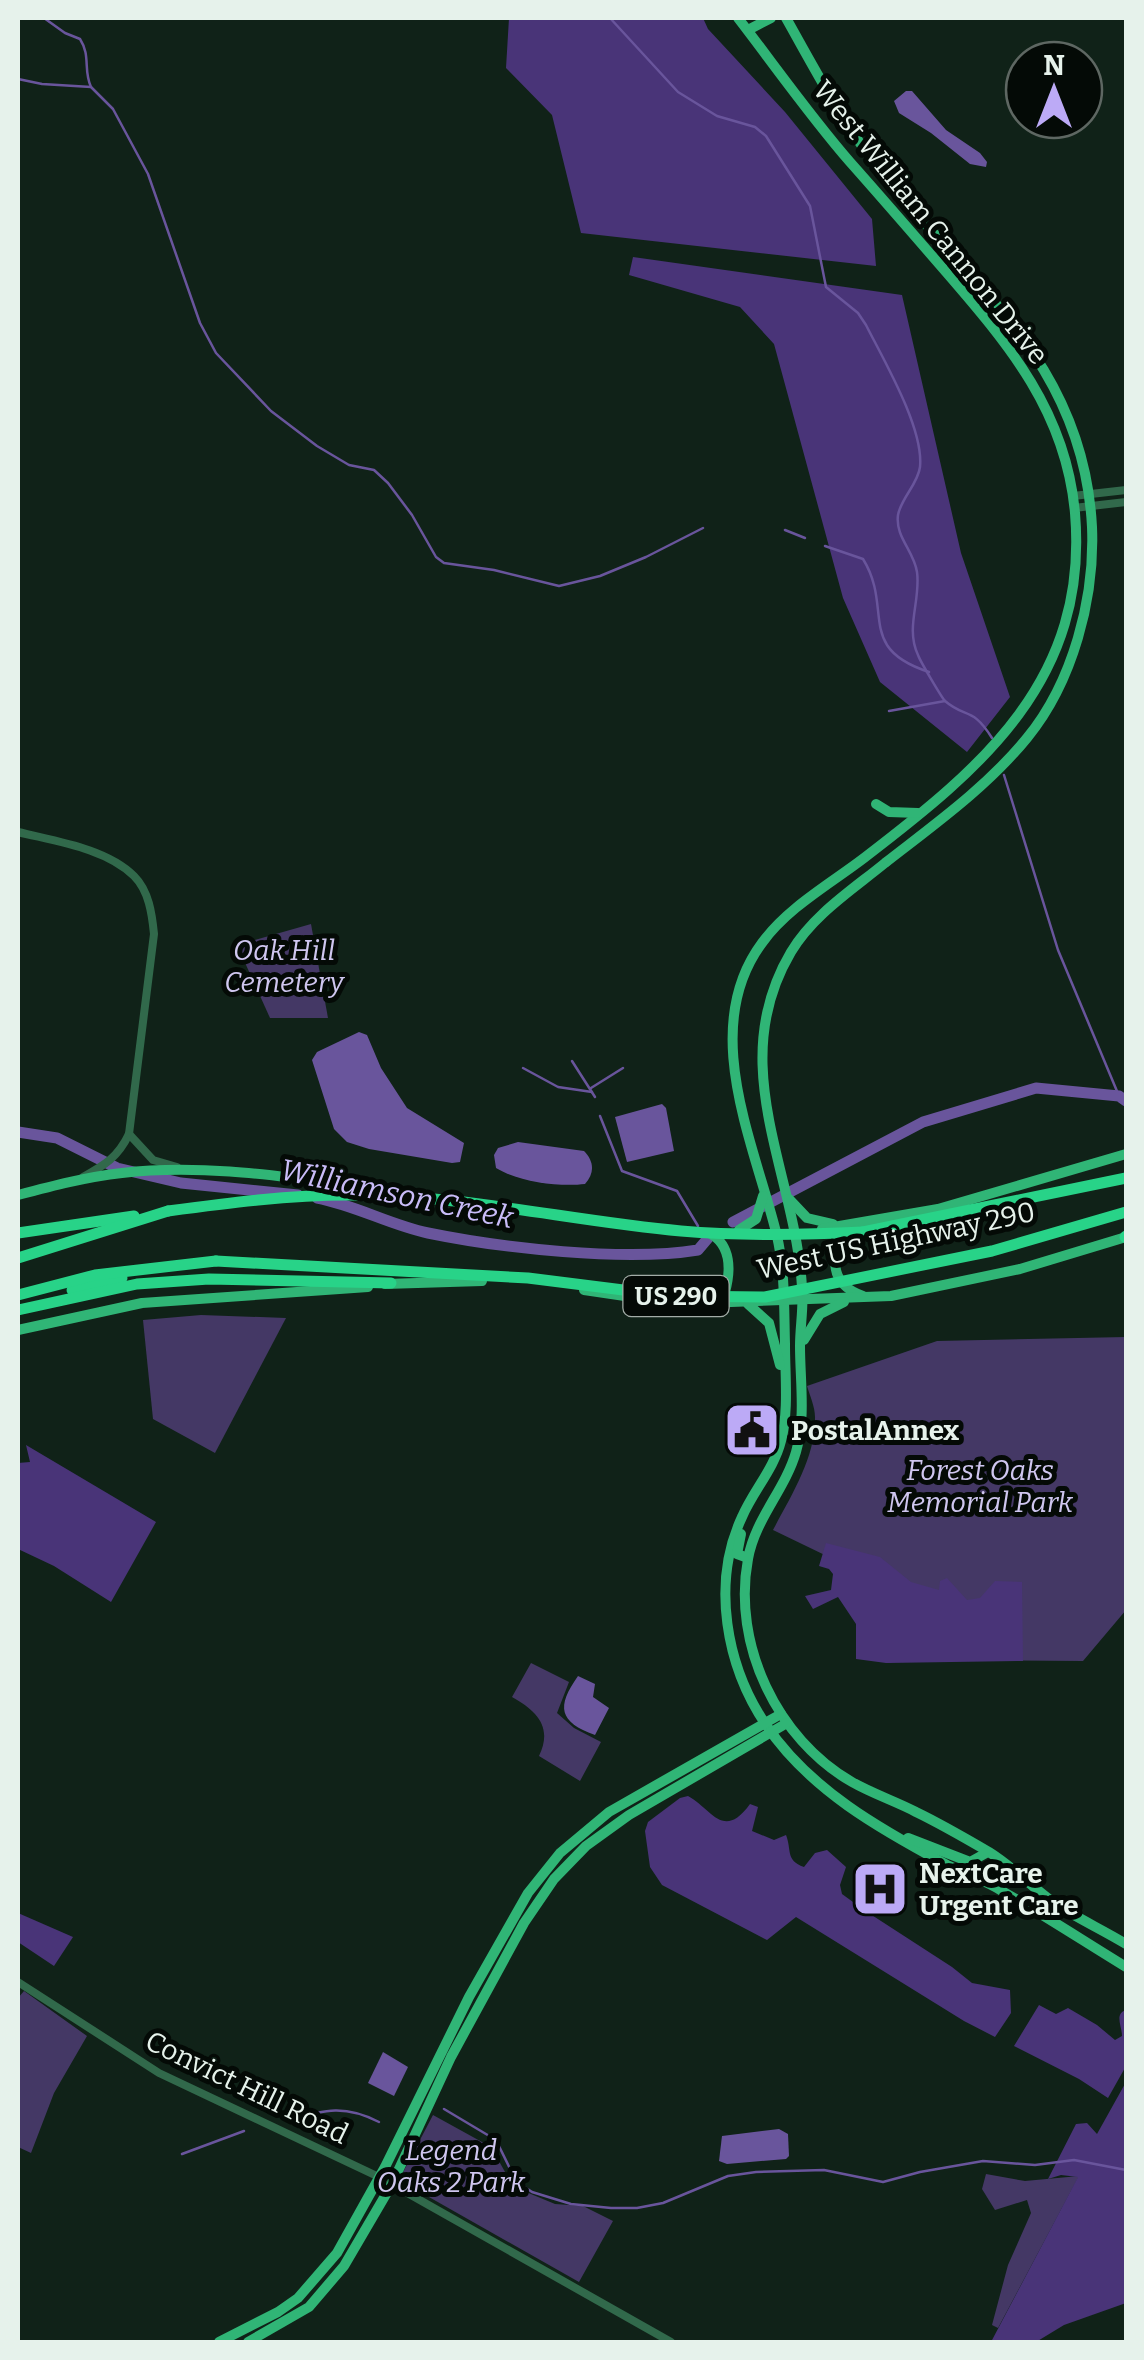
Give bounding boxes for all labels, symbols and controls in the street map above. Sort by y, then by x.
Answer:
north arrow [1004,40,1104,140]
text: N [1043,49,1065,82]
street label: West William Cannon Drive [806,74,1055,371]
park label: Oak Hill Cemetery [224,934,346,999]
water label: Williamson Creek [277,1152,518,1236]
street label: West US Highway 290 [754,1195,1038,1286]
road number: US 290 [624,1276,728,1316]
public building icon: PostalAnnex [722,1400,782,1460]
place label: PostalAnnex [791,1414,959,1447]
park label: Forest Oaks Memorial Park [887,1454,1074,1519]
place label: NextCare Urgent Care [919,1857,1079,1922]
hospital icon: NextCare Urgent Care [850,1859,910,1919]
street label: Convict Hill Road [140,2024,353,2151]
park label: Legend Oaks 2 Park [377,2134,526,2199]

